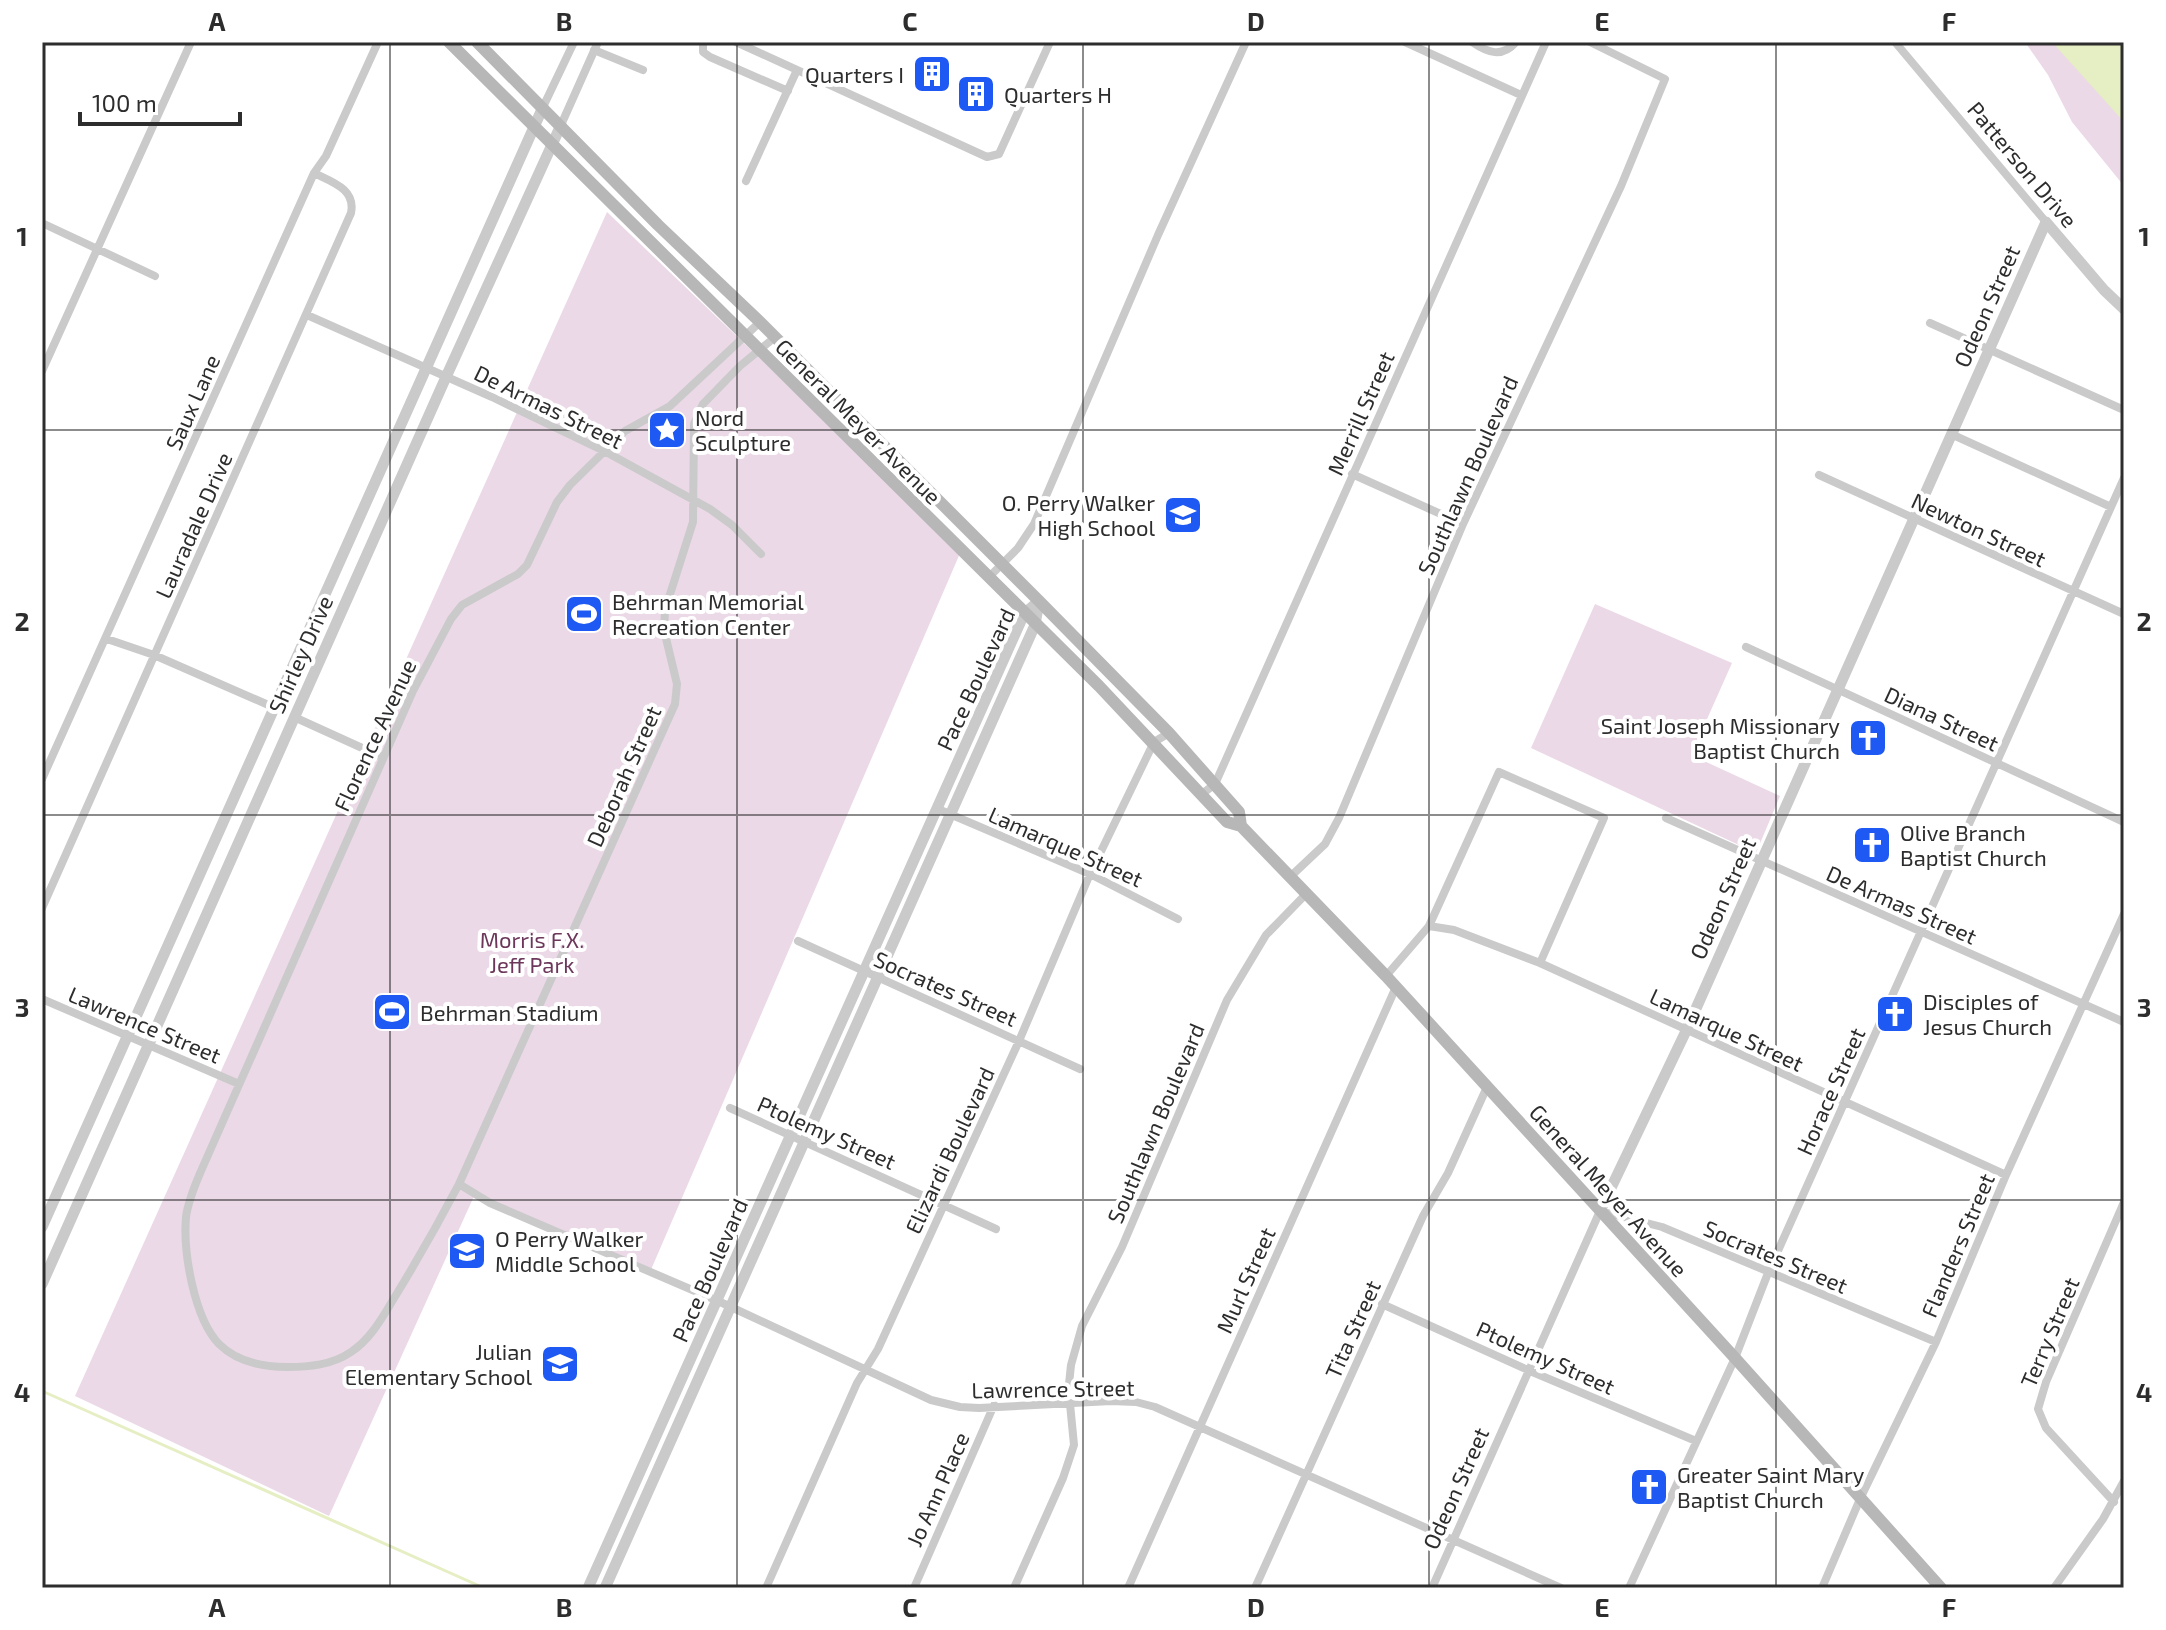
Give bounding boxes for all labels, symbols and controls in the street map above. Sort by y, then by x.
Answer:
text: A [209,5,226,36]
text: B [556,5,572,36]
text: C [902,5,918,36]
text: D [1247,5,1265,36]
text: E [1594,5,1610,36]
text: F [1942,5,1956,36]
building icon: Quarters I [911,53,953,95]
place label: Quarters I [805,61,904,88]
building icon: Quarters H [955,73,997,115]
scale bar [80,76,240,126]
place label: Quarters H [1004,81,1112,108]
text: 100 m [92,88,157,117]
street label: Patterson Drive [1963,96,2083,232]
text: 1 [16,220,28,251]
text: 1 [2138,220,2150,251]
street label: Odeon Street [1948,241,2024,371]
street label: General Meyer Avenue [771,333,947,509]
street label: Merrill Street [1321,347,1399,479]
street label: Saux Lane [159,350,225,454]
street label: De Armas Street [471,359,627,453]
street label: Southlawn Boulevard [1411,372,1523,578]
place label: Nord Sculpture [695,404,791,455]
place icon: Nord Sculpture [646,409,688,451]
street label: Lauradale Drive [149,448,237,602]
street label: Newton Street [1908,487,2050,571]
place label: O. Perry Walker High School [1002,489,1155,540]
school or university icon: O. Perry Walker High School [1162,494,1204,536]
place label: Behrman Memorial Recreation Center [612,588,804,639]
street label: Shirley Drive [263,591,337,717]
sports icon: Behrman Memorial Recreation Center [563,593,605,635]
street label: Pace Boulevard [931,604,1019,754]
text: 2 [14,605,30,636]
text: 2 [2136,605,2152,636]
street label: Florence Avenue [327,655,421,815]
street label: Diana Street [1881,680,2003,756]
street label: Deborah Street [580,702,666,850]
place label: Saint Joseph Missionary Baptist Church [1601,712,1840,763]
church icon: Saint Joseph Missionary Baptist Church [1847,717,1889,759]
street label: Lamarque Street [985,800,1147,892]
place label: Olive Branch Baptist Church [1900,819,2047,870]
church icon: Olive Branch Baptist Church [1851,824,1893,866]
street label: Odeon Street [1684,833,1760,963]
street label: De Armas Street [1823,859,1981,949]
park label: Morris F.X. Jeff Park [480,926,584,977]
street label: Socrates Street [870,945,1022,1031]
street label: Lawrence Street [65,980,225,1068]
street label: Lamarque Street [1646,982,1808,1076]
place label: Disciples of Jesus Church [1923,988,2052,1039]
text: 3 [15,991,29,1022]
sports icon: Behrman Stadium [371,991,413,1033]
text: 3 [2137,991,2151,1022]
church icon: Disciples of Jesus Church [1874,993,1916,1035]
place label: Behrman Stadium [420,999,599,1025]
street label: Southlawn Boulevard [1101,1019,1209,1227]
street label: Horace Street [1790,1023,1870,1159]
street label: Elizardi Boulevard [899,1062,999,1238]
street label: Ptolemy Street [754,1090,900,1174]
street label: General Meyer Avenue [1525,1098,1693,1282]
street label: Flanders Street [1915,1169,1999,1321]
street label: Pace Boulevard [666,1194,752,1346]
street label: Socrates Street [1700,1214,1852,1298]
street label: Murl Street [1210,1223,1280,1337]
place label: O Perry Walker Middle School [495,1225,644,1276]
school or university icon: O Perry Walker Middle School [446,1230,488,1272]
street label: Terry Street [2014,1273,2084,1391]
street label: Tita Street [1319,1276,1385,1382]
street label: Ptolemy Street [1473,1315,1619,1399]
place label: Julian Elementary School [345,1338,532,1389]
school or university icon: Julian Elementary School [539,1343,581,1385]
street label: Lawrence Street [971,1374,1135,1402]
text: 4 [14,1376,30,1407]
text: 4 [2136,1376,2152,1407]
street label: Odeon Street [1417,1423,1493,1553]
street label: Jo Ann Place [900,1428,974,1550]
place label: Greater Saint Mary Baptist Church [1677,1461,1865,1512]
church icon: Greater Saint Mary Baptist Church [1628,1466,1670,1508]
text: A [209,1591,226,1622]
text: B [556,1591,572,1622]
text: C [902,1591,918,1622]
text: D [1247,1591,1265,1622]
text: E [1594,1591,1610,1622]
text: F [1942,1591,1956,1622]

